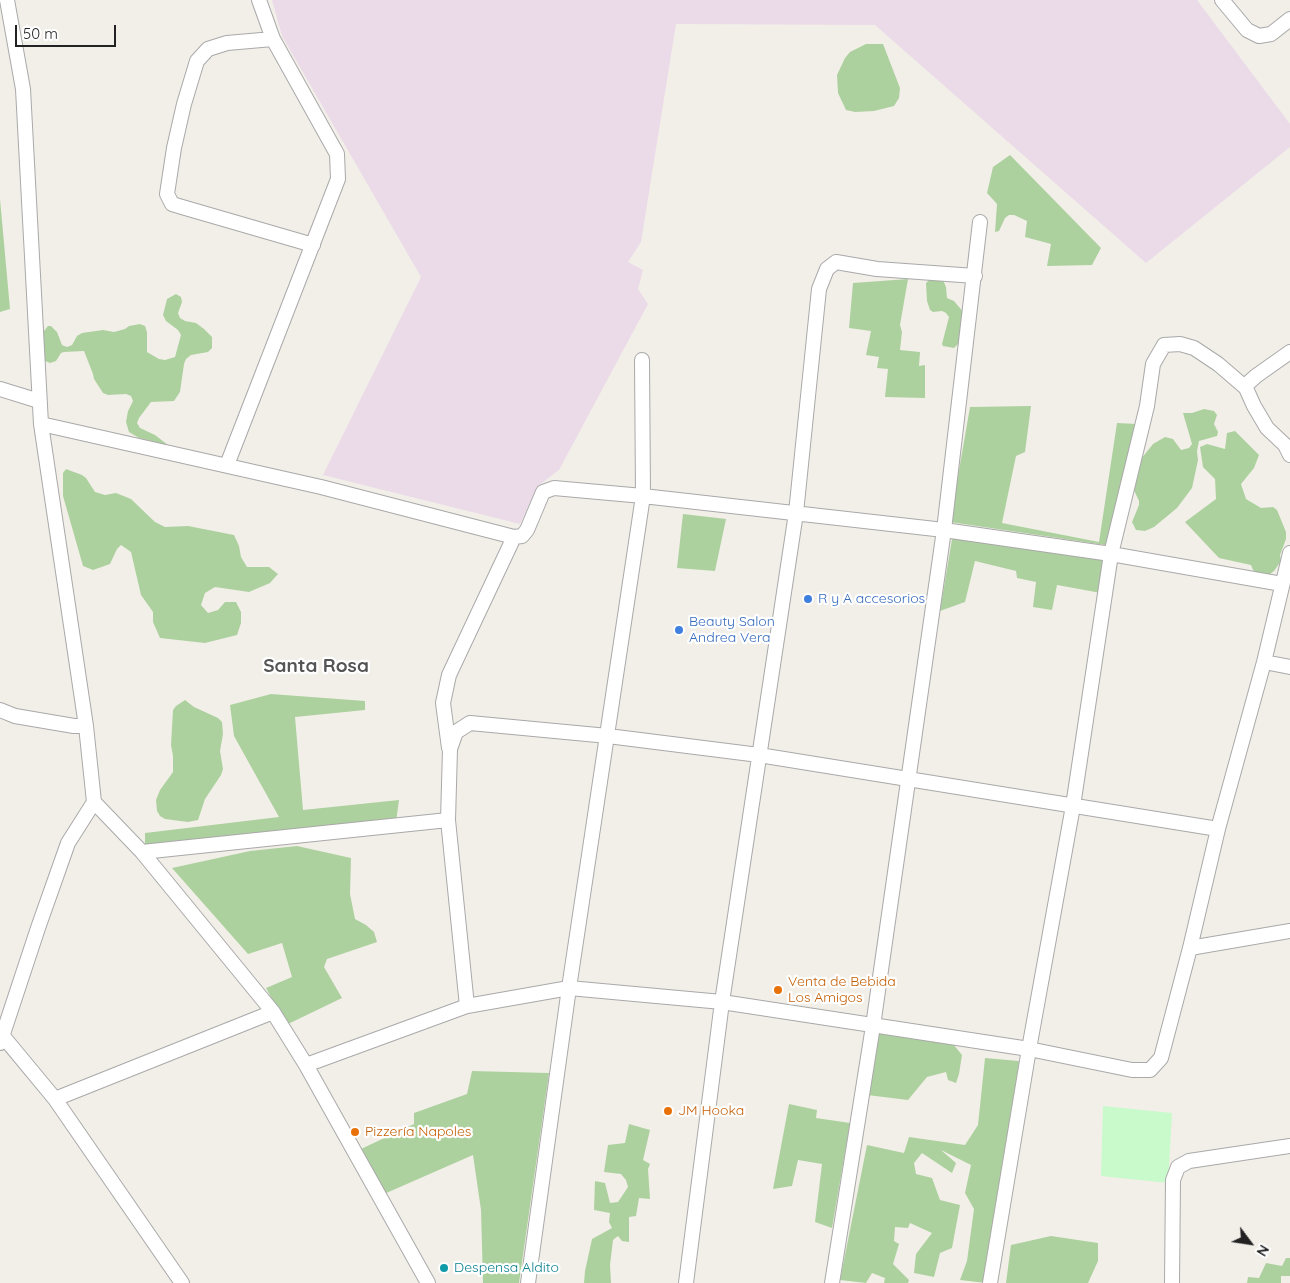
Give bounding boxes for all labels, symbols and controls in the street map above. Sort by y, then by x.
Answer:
scale bar [18,15,119,47]
text: 50 m [23,24,58,43]
place label: R y A accesorios [818,591,925,607]
marker: R y A accesorios [802,593,814,605]
place label: Beauty Salon Andrea Vera [689,614,775,646]
marker: Beauty Salon Andrea Vera [673,624,685,636]
district label: Santa Rosa [263,655,369,677]
place label: Venta de Bebida Los Amigos [788,974,896,1006]
marker: Venta de Bebida Los Amigos [772,984,784,996]
place label: JM Hooka [678,1103,744,1119]
marker: JM Hooka [662,1105,674,1117]
place label: Pizzería Napoles [365,1124,471,1140]
marker: Pizzería Napoles [349,1126,361,1138]
north arrow [1225,1218,1275,1268]
text: N [1252,1242,1273,1260]
place label: Despensa Aldito [454,1260,559,1276]
marker: Despensa Aldito [438,1262,450,1274]

